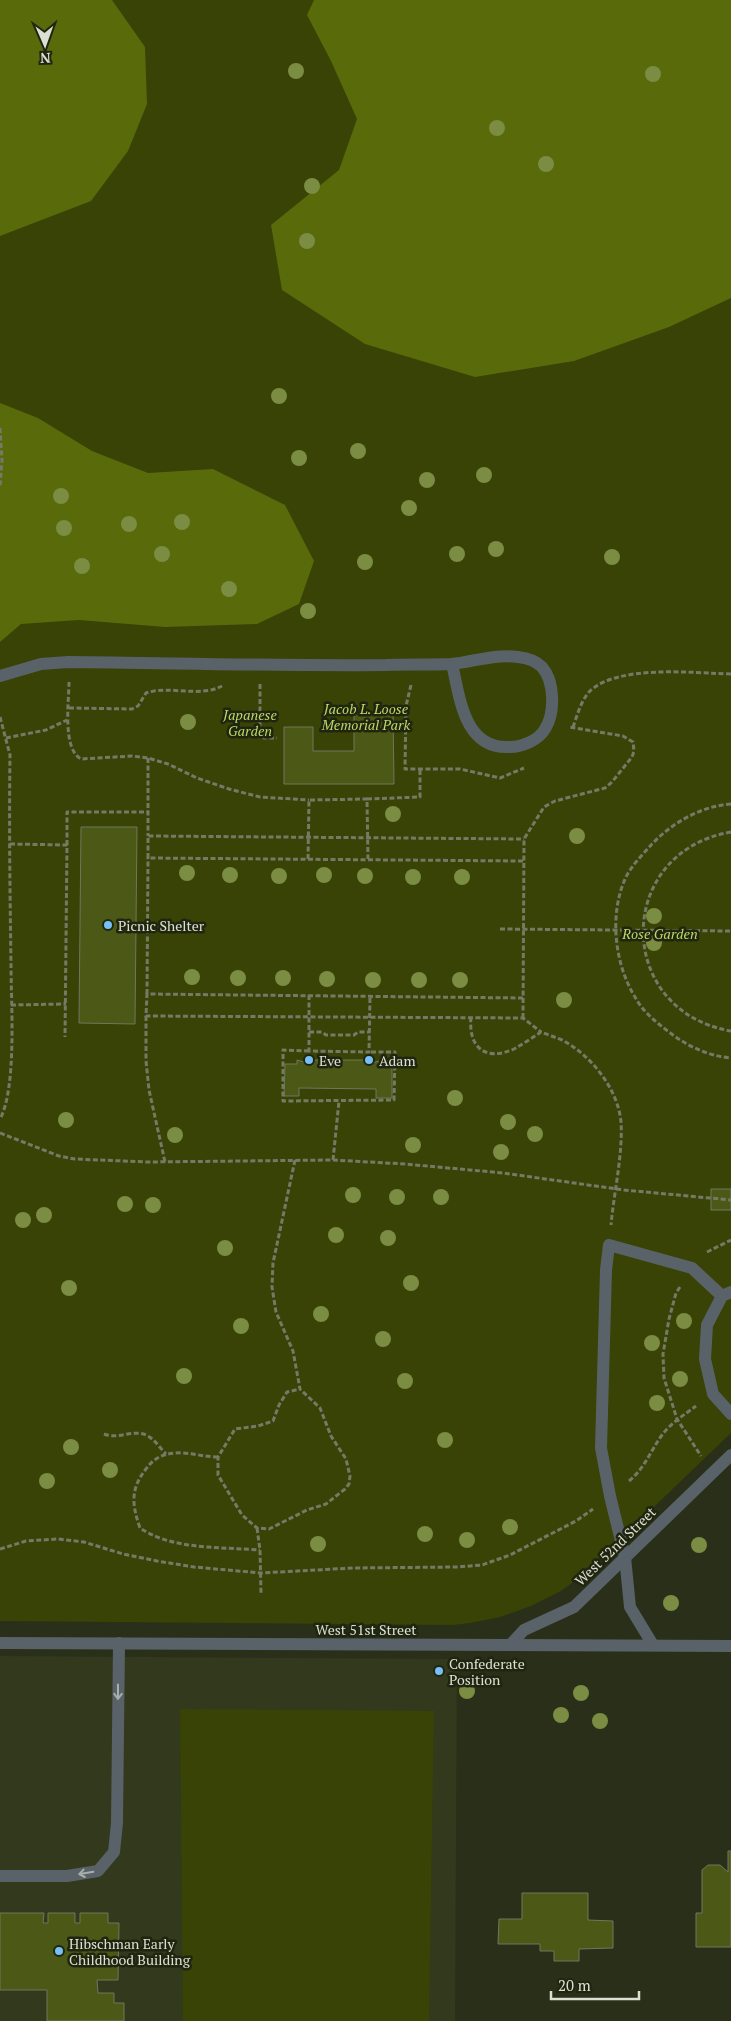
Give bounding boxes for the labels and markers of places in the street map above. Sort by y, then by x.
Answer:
place label: Picnic Shelter [118,916,205,935]
marker: Picnic Shelter [102,919,114,931]
place label: Eve [319,1051,341,1070]
place label: Adam [379,1051,415,1070]
marker: Eve [303,1054,315,1066]
marker: Adam [363,1054,375,1066]
place label: Confederate Position [449,1654,525,1689]
marker: Confederate Position [433,1665,445,1677]
place label: Hibschman Early Childhood Building [69,1934,191,1969]
marker: Hibschman Early Childhood Building [53,1945,65,1957]

